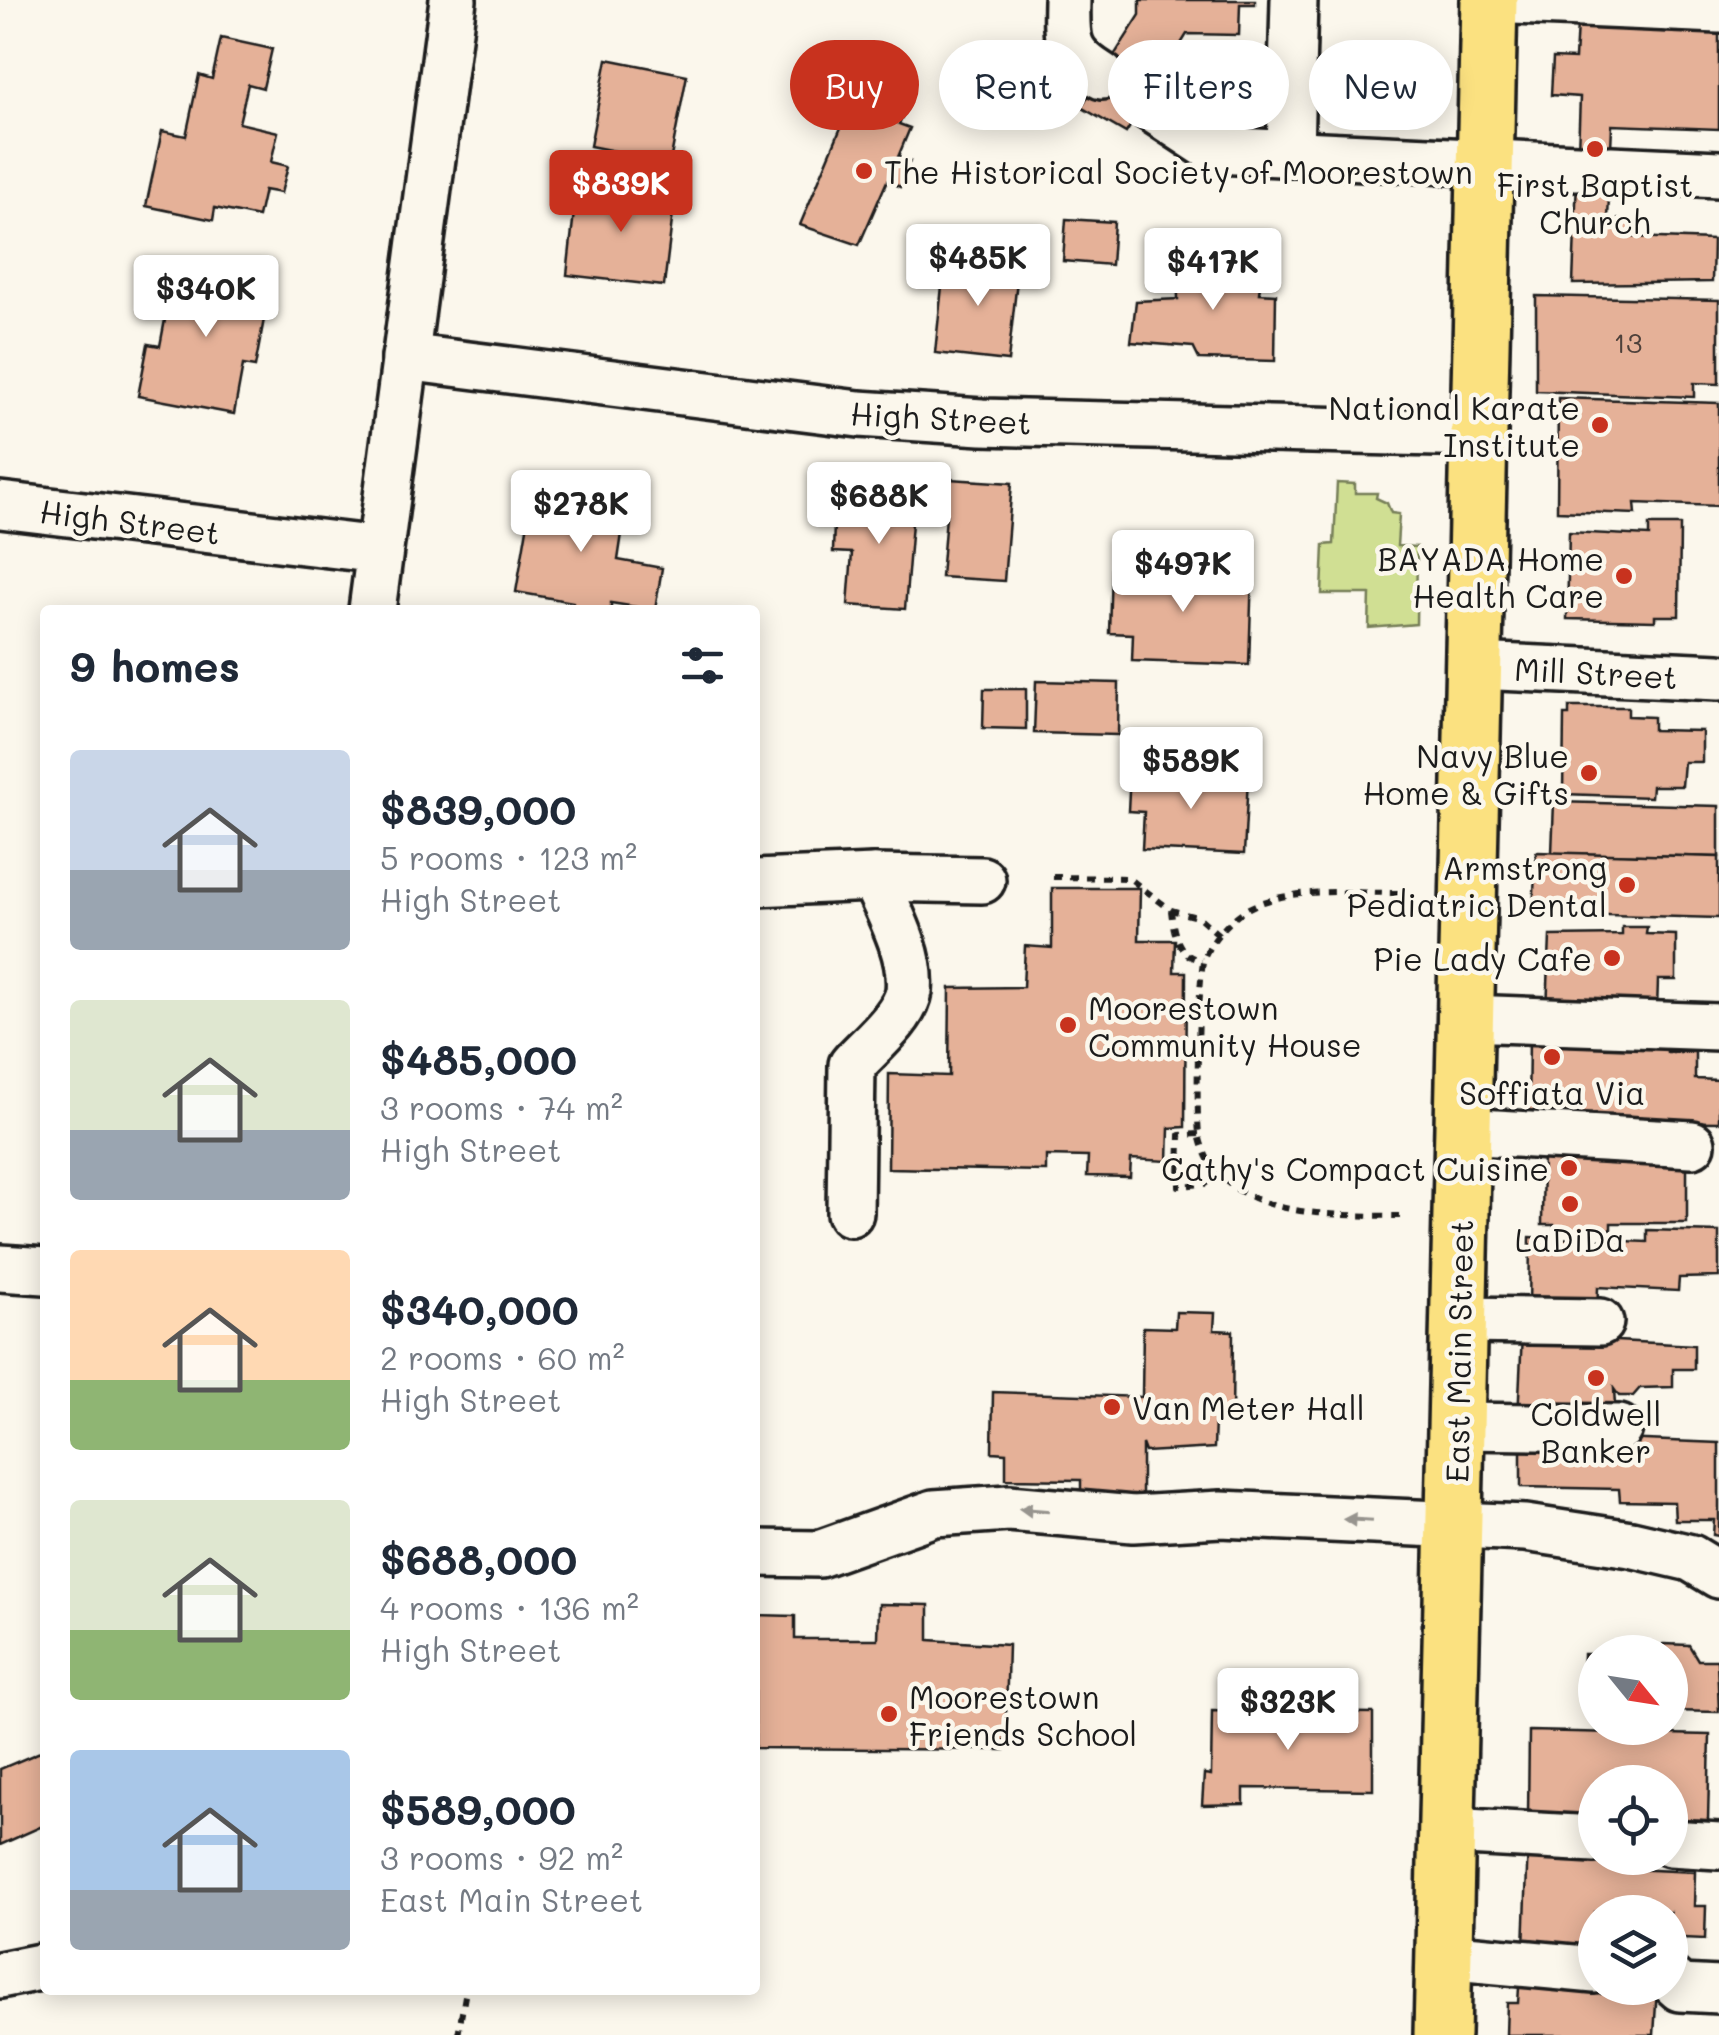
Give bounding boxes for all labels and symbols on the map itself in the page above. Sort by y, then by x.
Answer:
marker: First Baptist Church [1584,138,1606,160]
pin: $839K [551,150,691,235]
place label: The Historical Society of Moorestown [884,150,1473,193]
marker: The Historical Society of Moorestown [853,160,875,182]
place label: First Baptist Church [1497,163,1693,242]
pin: $485K [908,224,1048,309]
pin: $417K [1143,228,1283,313]
pin: $340K [136,255,276,340]
house number: 13 [1614,324,1642,360]
place label: National Karate Institute [1328,386,1580,465]
street label: High Street [849,391,1033,443]
marker: National Karate Institute [1589,414,1611,436]
pin: $688K [809,462,949,547]
pin: $278K [511,470,651,555]
street label: High Street [37,489,223,553]
pin: $497K [1113,530,1253,615]
place label: BAYADA Home Health Care [1377,537,1604,616]
marker: BAYADA Home Health Care [1613,565,1635,587]
street label: Mill Street [1513,647,1679,697]
pin: $589K [1121,727,1261,812]
place label: Navy Blue Home & Gifts [1363,734,1569,813]
marker: Navy Blue Home & Gifts [1578,762,1600,784]
place label: Armstrong Pediatric Dental [1347,846,1607,925]
marker: Armstrong Pediatric Dental [1616,874,1638,896]
place label: Pie Lady Cafe [1374,937,1592,980]
marker: Pie Lady Cafe [1601,947,1623,969]
place label: Moorestown Community House [1088,986,1362,1066]
marker: Moorestown Community House [1057,1014,1079,1036]
marker: Soffiata Via [1541,1046,1563,1068]
place label: Soffiata Via [1459,1071,1645,1113]
place label: Cathy's Compact Cuisine [1161,1147,1549,1190]
marker: Cathy's Compact Cuisine [1558,1157,1580,1179]
marker: LaDiDa [1559,1193,1581,1215]
place label: LaDiDa [1515,1218,1625,1260]
street label: East Main Street [1435,1219,1481,1483]
marker: Coldwell Banker [1585,1367,1607,1389]
place label: Van Meter Hall [1132,1386,1365,1428]
place label: Coldwell Banker [1531,1392,1661,1471]
marker: Van Meter Hall [1101,1396,1123,1418]
one-way arrow [1017,1502,1049,1518]
one-way arrow [1341,1512,1373,1528]
north arrow [1578,1635,1688,1745]
pin: $323K [1218,1668,1358,1753]
place label: Moorestown Friends School [909,1675,1137,1754]
marker: Moorestown Friends School [878,1703,900,1725]

